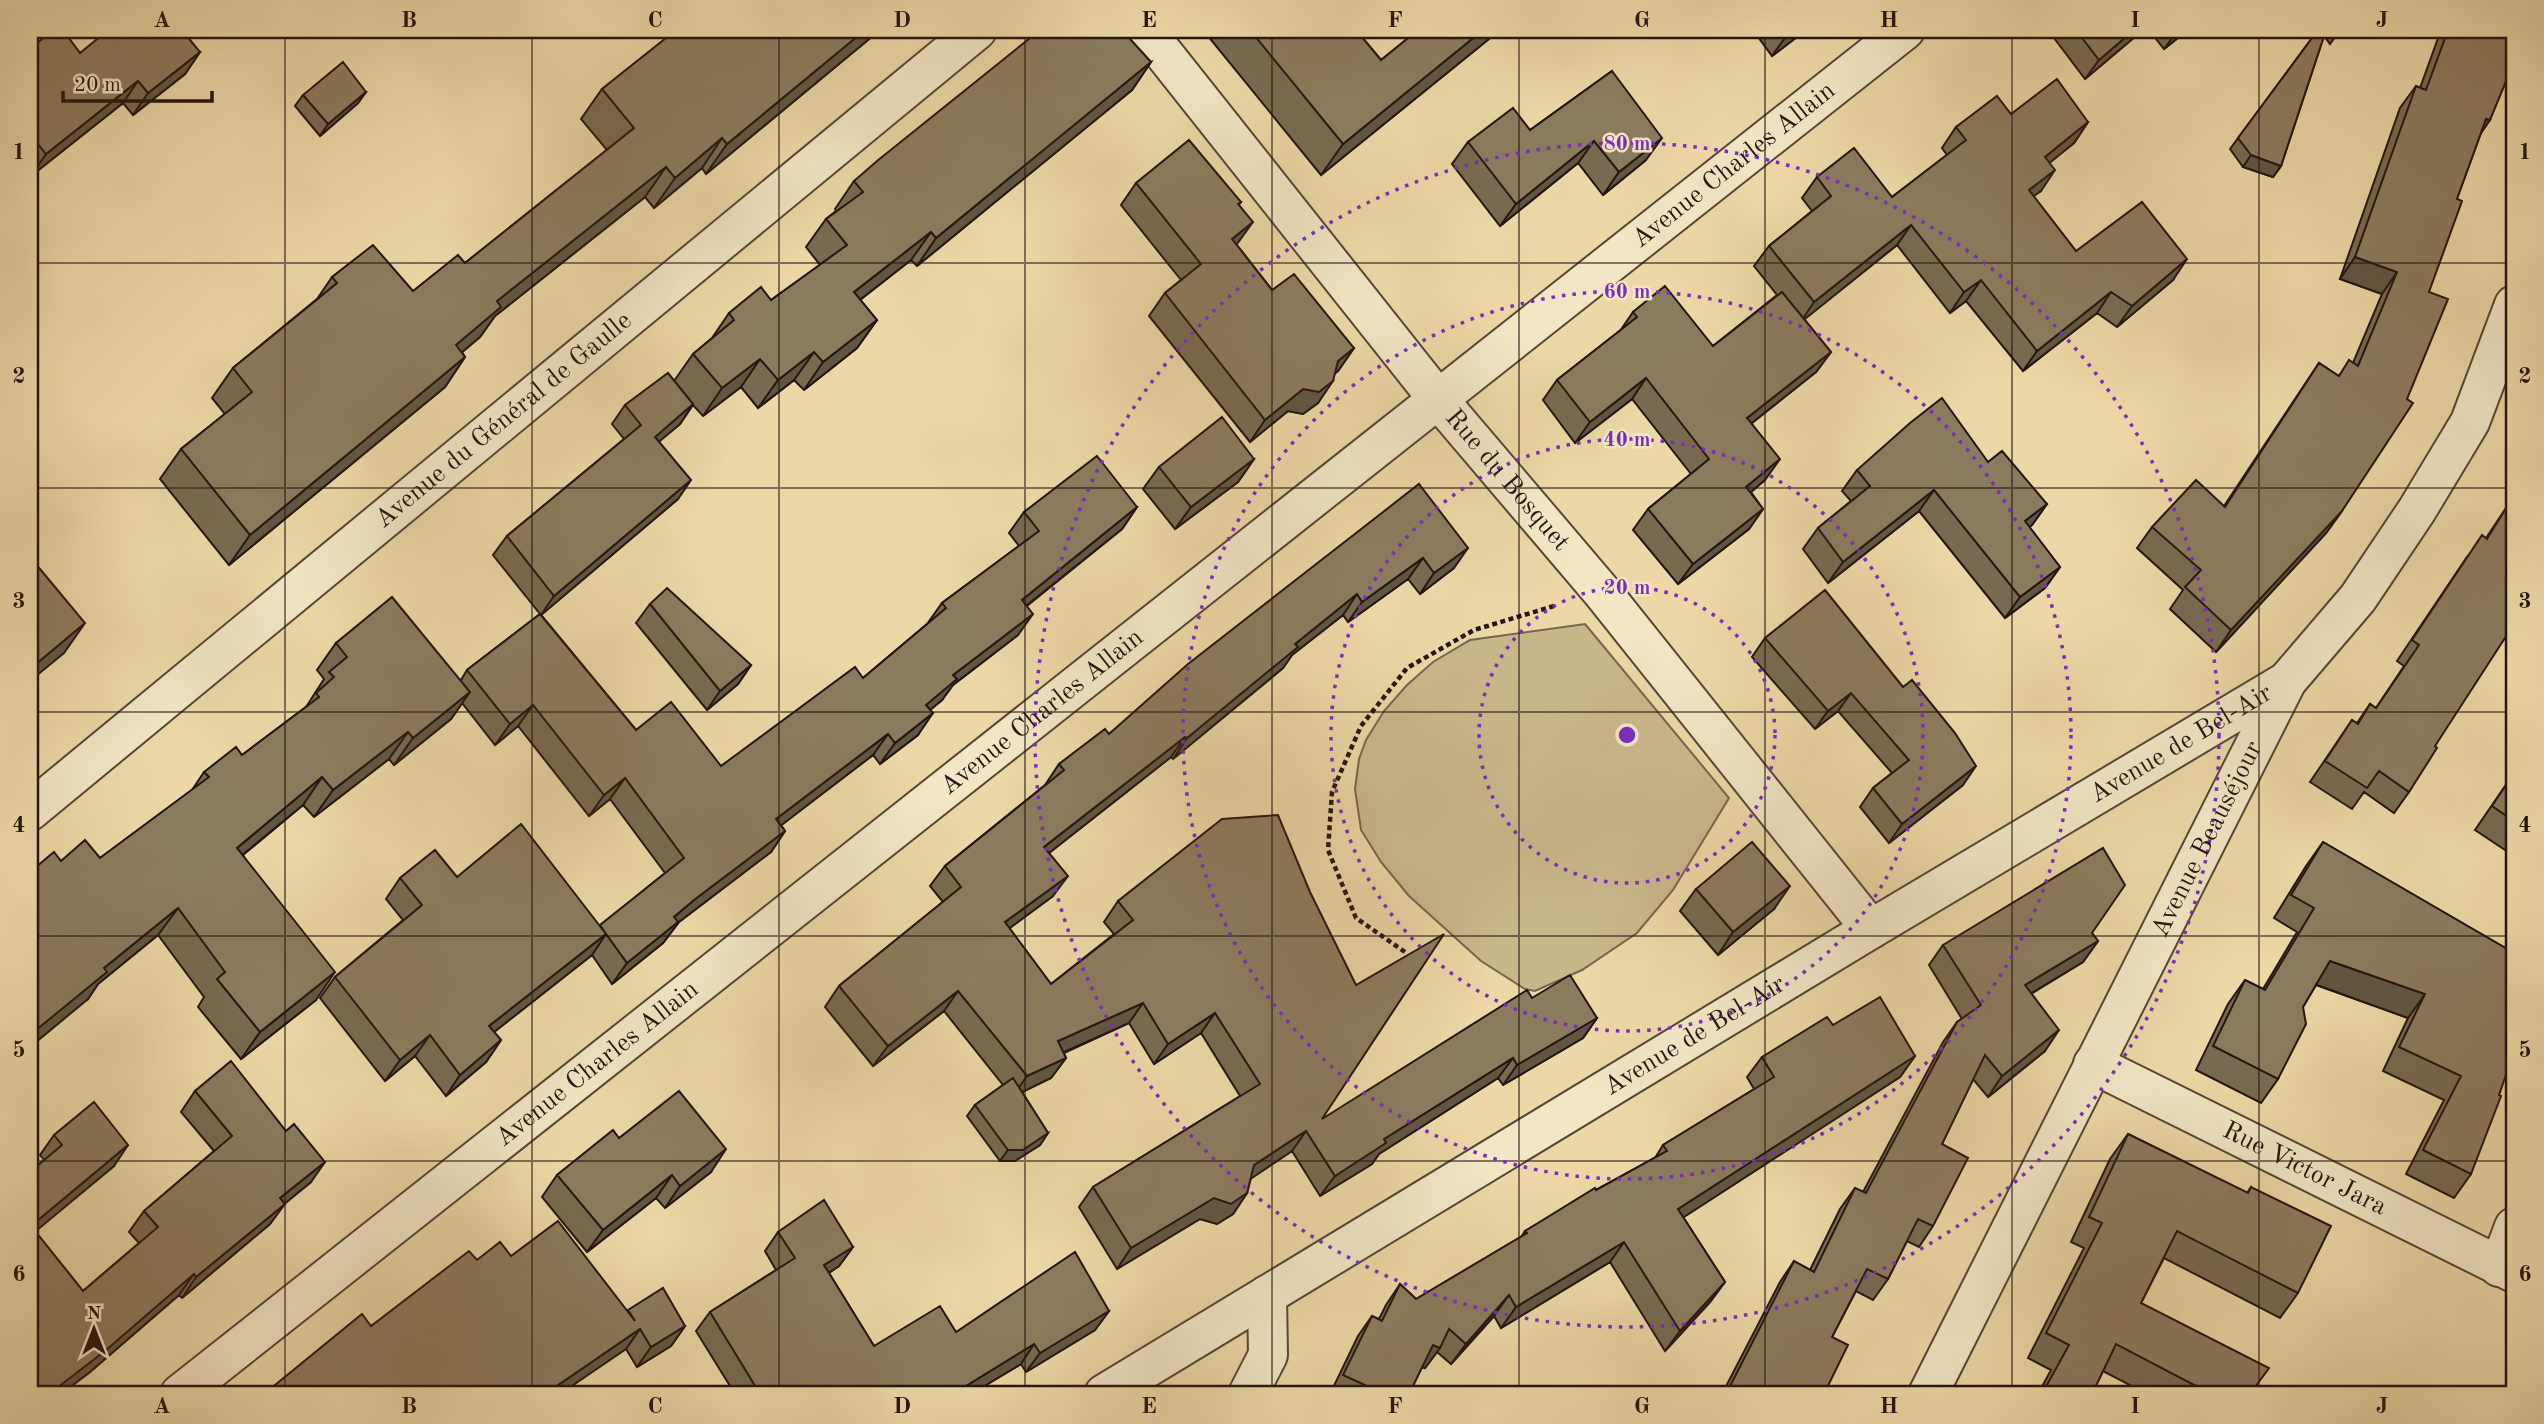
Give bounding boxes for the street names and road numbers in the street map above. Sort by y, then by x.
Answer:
street label: Avenue Charles Allain [1628,77,1840,253]
street label: Avenue du Général de Gaulle [371,307,637,533]
street label: Rue du Bosquet [1440,405,1574,556]
street label: Avenue Charles Allain [936,624,1148,800]
street label: Avenue de Bel-Air [2086,680,2277,808]
street label: Avenue Beauséjour [2147,737,2268,941]
street label: Avenue de Bel-Air [1600,971,1790,1101]
street label: Avenue Charles Allain [491,976,704,1152]
street label: Rue Victor Jara [2218,1117,2391,1221]

